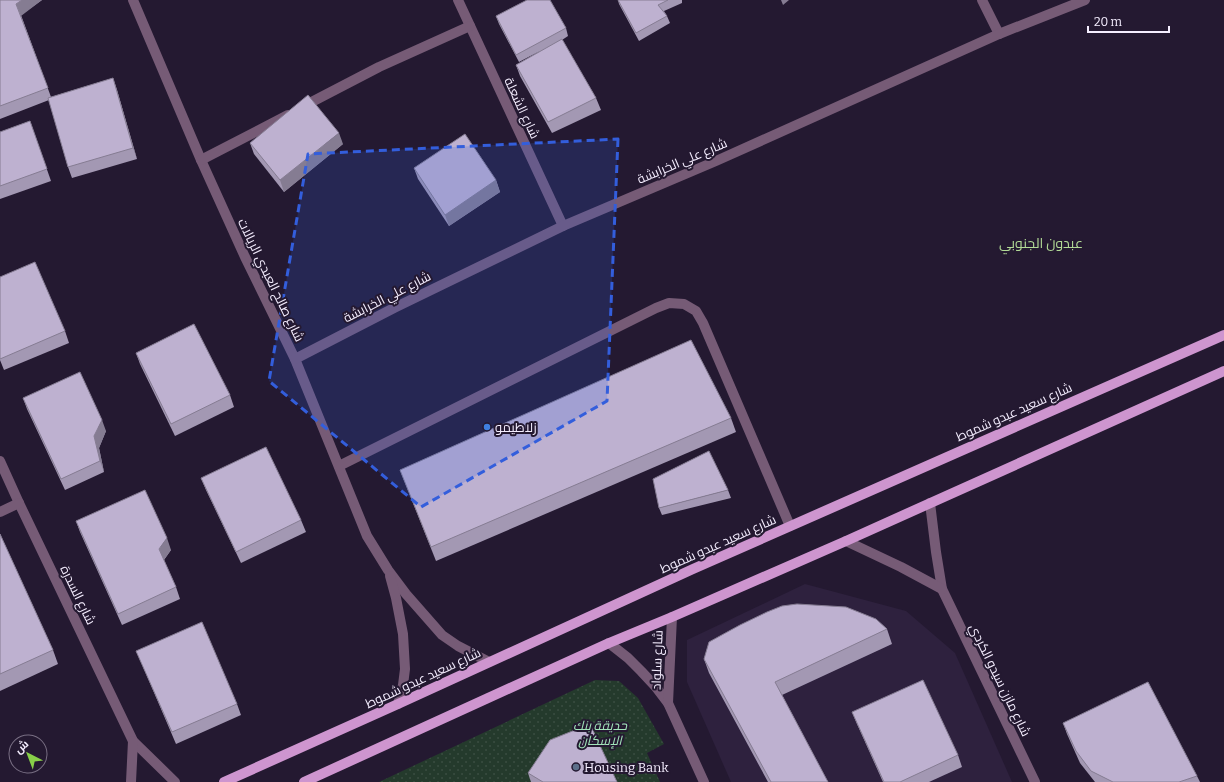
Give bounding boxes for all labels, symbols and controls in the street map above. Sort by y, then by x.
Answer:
scale bar [1088,8,1169,34]
text: 20 m [1094,15,1123,29]
street label: شارع الشعلة [500,75,543,141]
street label: شارع علي الخرابشة [635,135,730,189]
street label: شارع صالح العبدي الريالات [232,216,307,345]
district label: عبدون الجنوبي [999,235,1083,255]
street label: شارع علي الخرابشة [341,268,435,328]
street label: شارع سعيد عبدو شموط [954,380,1075,445]
place label: زلاطيمو [495,420,537,435]
marker: زلاطيمو [482,422,492,432]
street label: شارع سعيد عبدو شموط [658,512,779,577]
street label: شارع السدرة [56,563,99,627]
street label: شارع مازن سيدو الكردي [964,621,1034,740]
street label: شارع سلواد [648,630,667,690]
street label: شارع سعيد عبدو شموط [363,645,483,712]
park label: حديقة بنك الإسكان [573,718,628,749]
north arrow [8,734,48,774]
text: ش [12,737,31,756]
place label: Housing Bank [584,760,669,775]
marker: Housing Bank [571,762,581,772]

